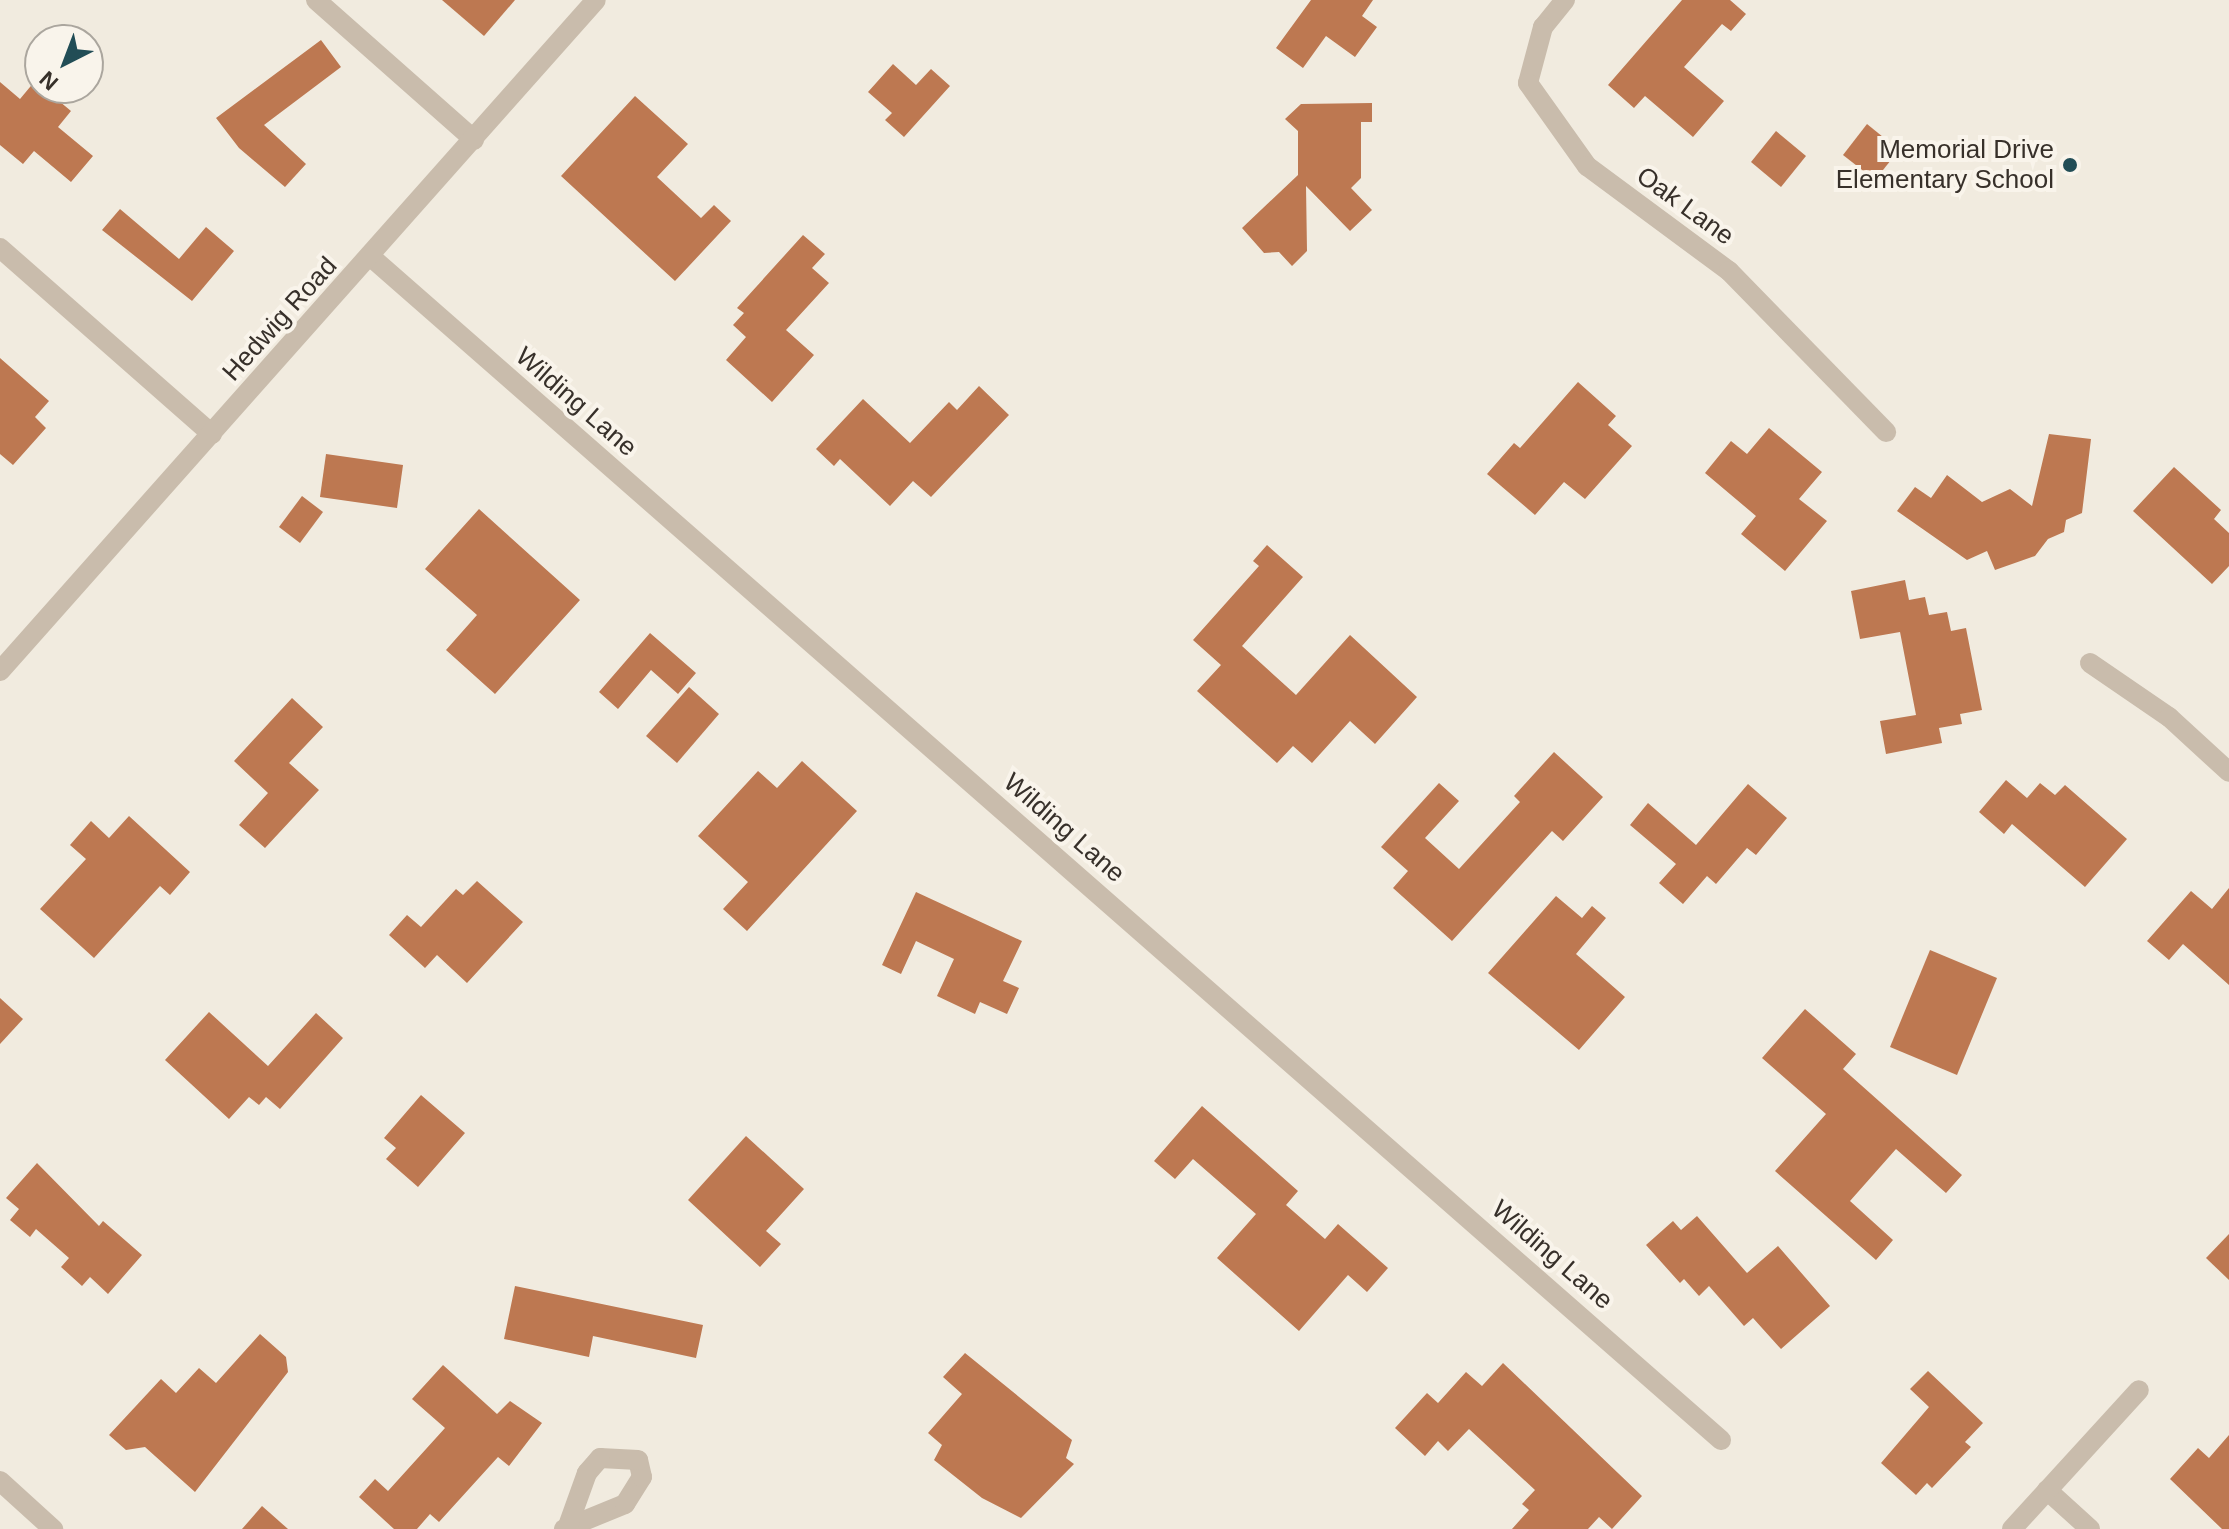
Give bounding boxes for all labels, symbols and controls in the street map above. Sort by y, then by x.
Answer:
north arrow [24,24,104,104]
text: N [35,66,63,95]
place label: Memorial Drive Elementary School [1836,134,2054,196]
marker: Memorial Drive Elementary School [2061,156,2079,174]
street label: Oak Lane [1630,160,1740,252]
street label: Hedwig Road [216,251,344,387]
street label: Wilding Lane [509,341,643,463]
street label: Wilding Lane [997,767,1131,889]
street label: Wilding Lane [1485,1194,1619,1316]

